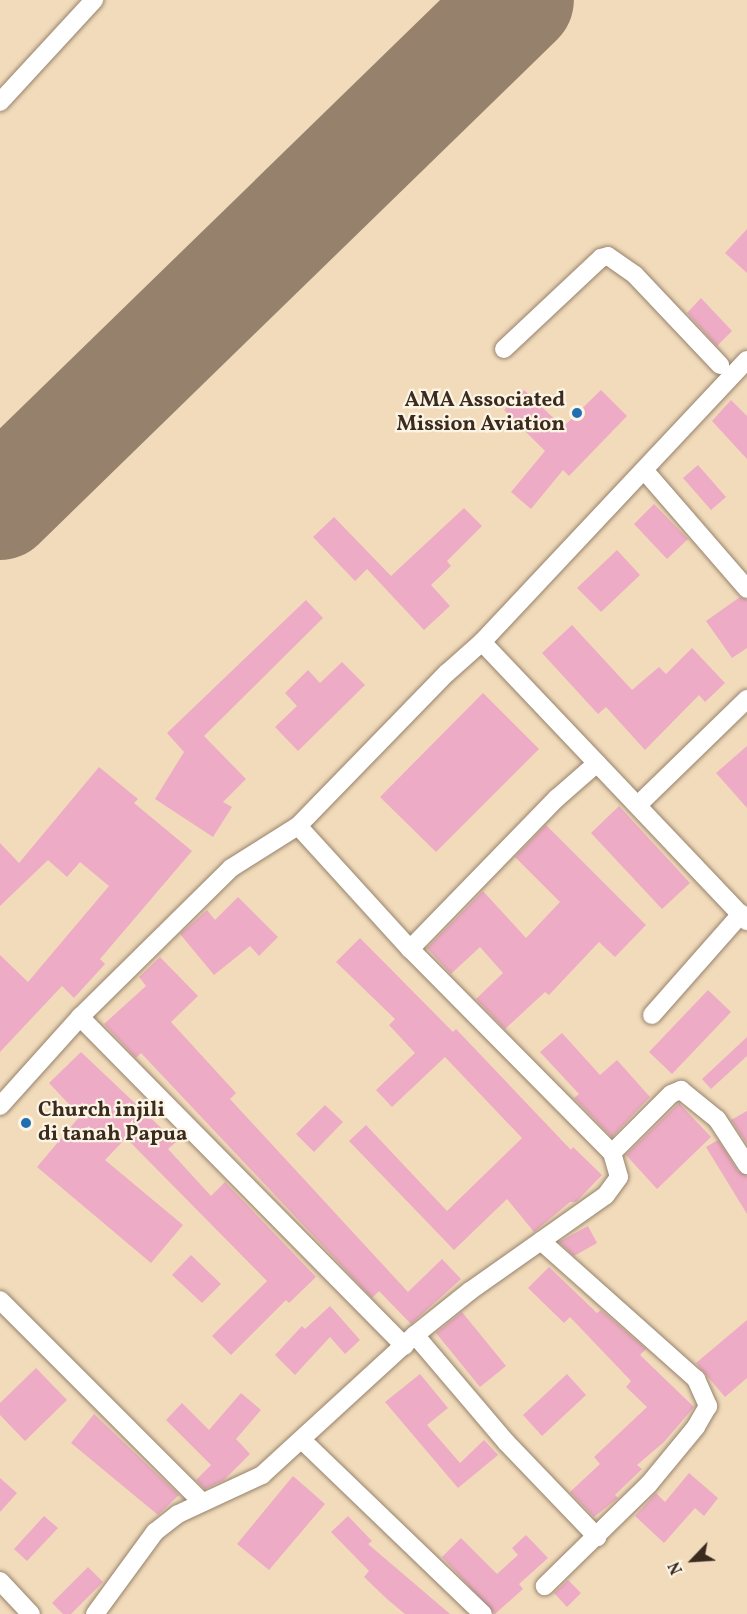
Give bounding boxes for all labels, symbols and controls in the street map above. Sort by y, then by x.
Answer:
place label: AMA Associated Mission Aviation [396,388,565,438]
marker: AMA Associated Mission Aviation [570,406,584,420]
place label: Church injili di tanah Papua [38,1098,187,1148]
marker: Church injili di tanah Papua [19,1116,33,1130]
north arrow [663,1530,723,1590]
text: N [664,1558,689,1578]

